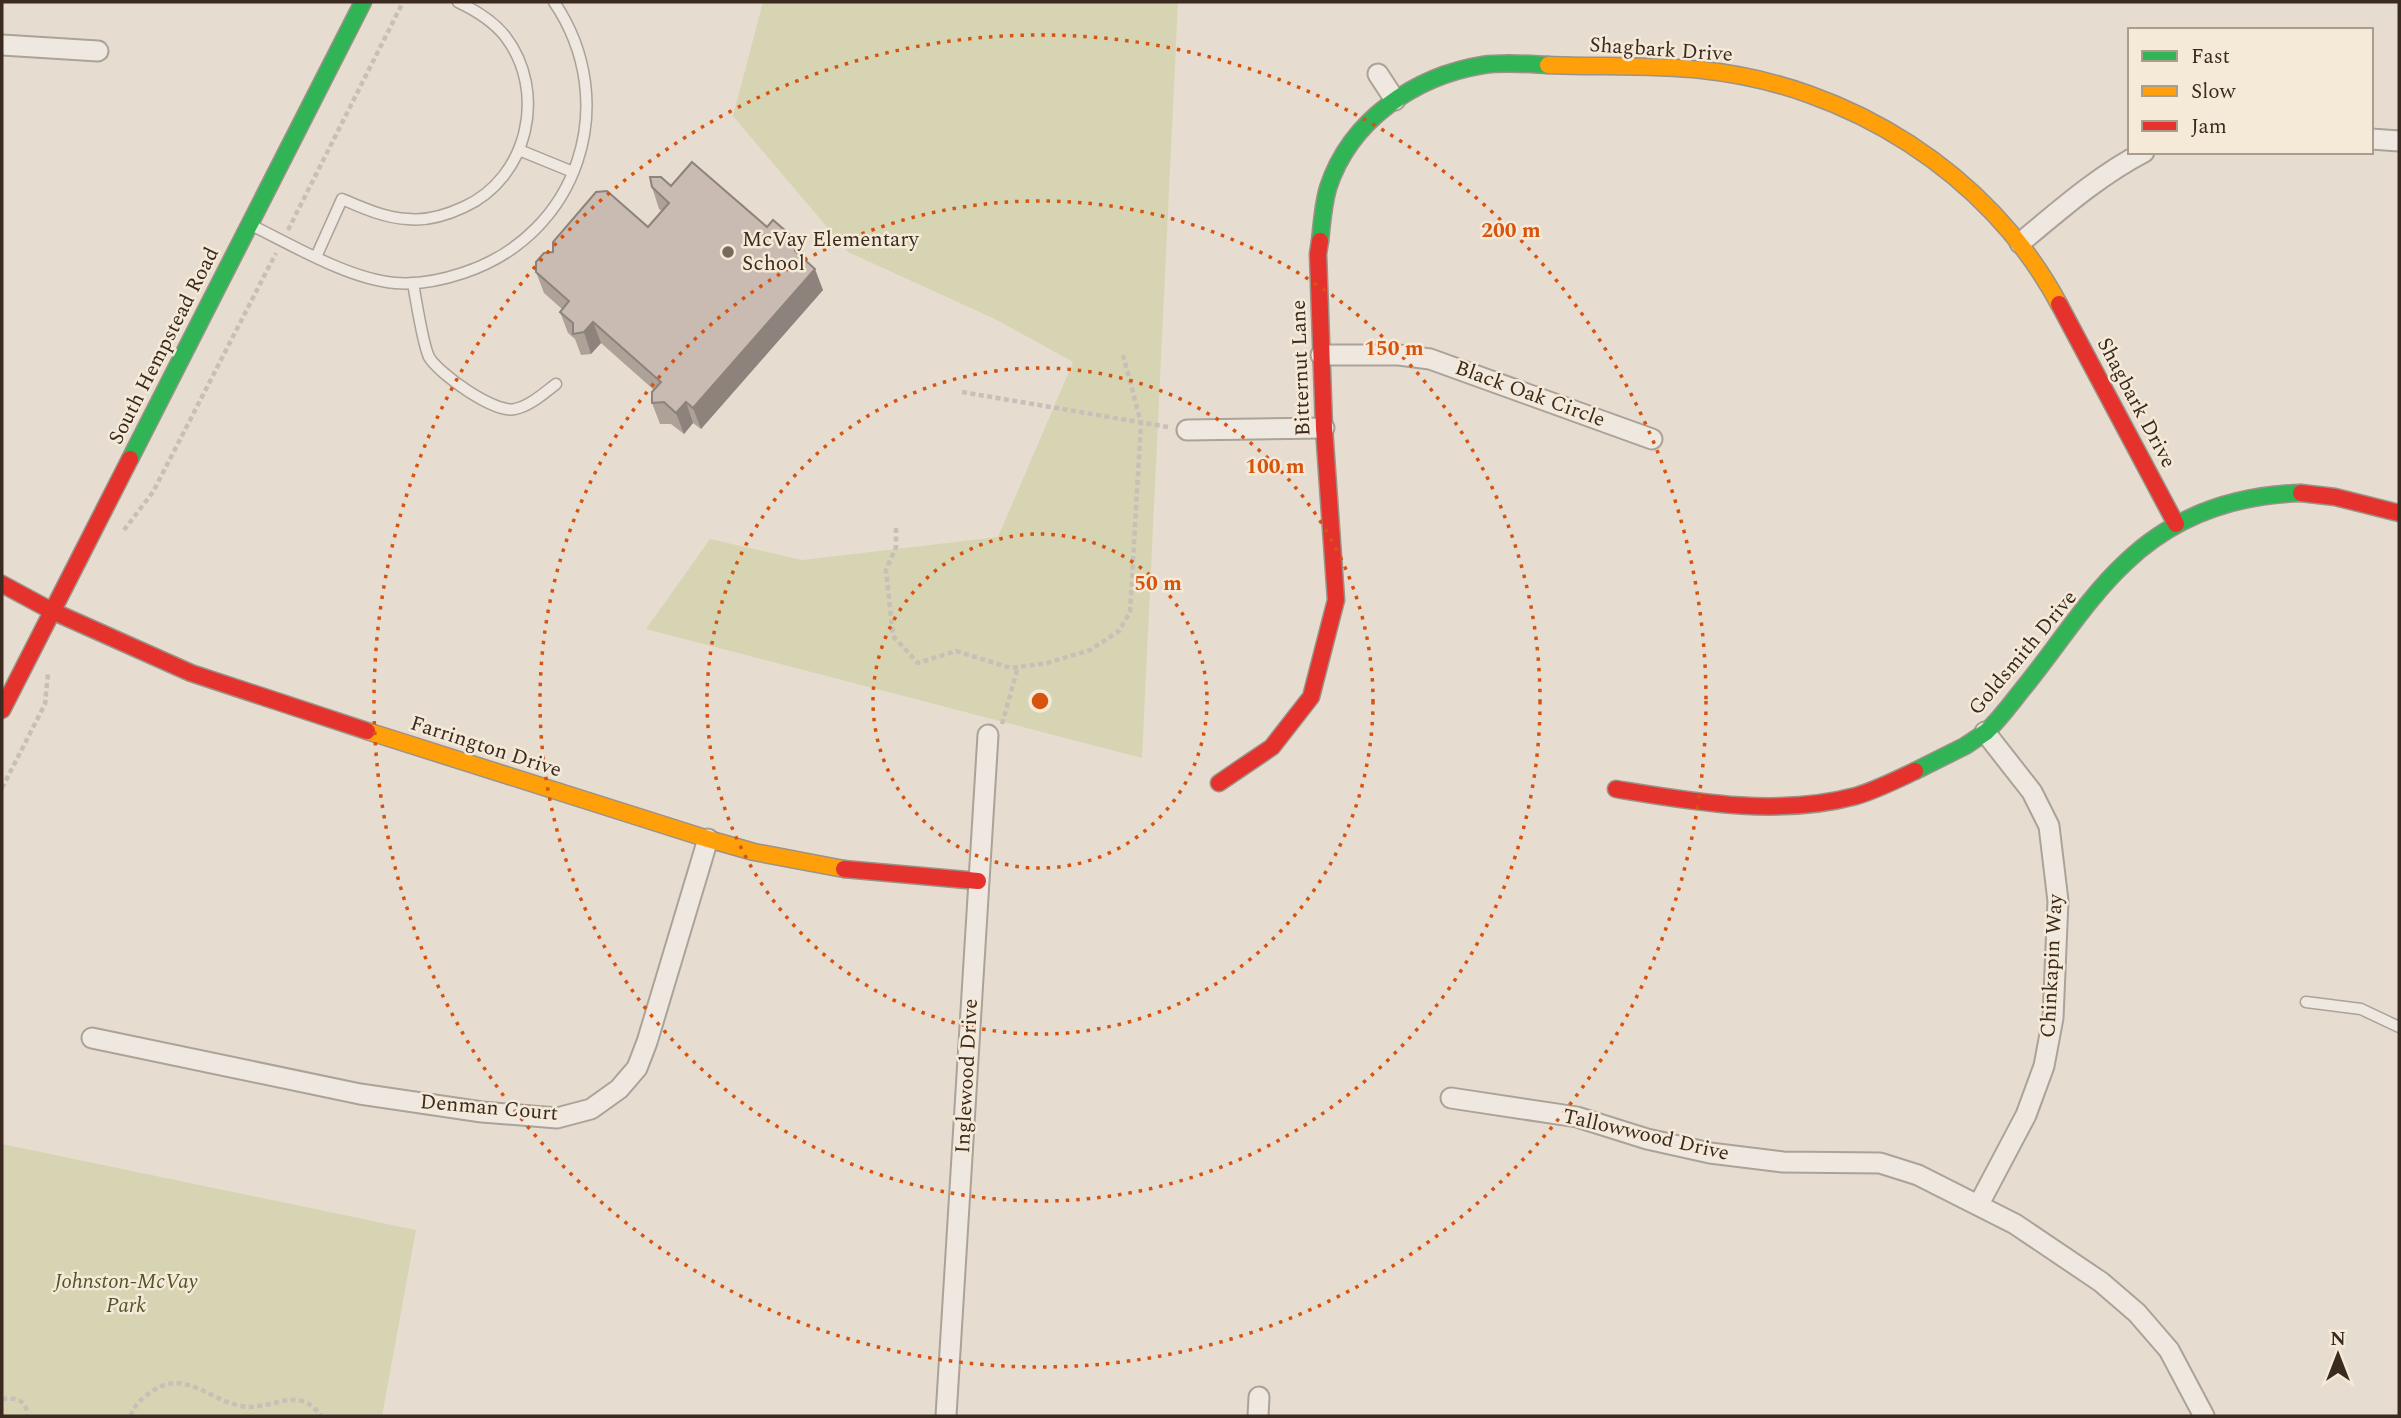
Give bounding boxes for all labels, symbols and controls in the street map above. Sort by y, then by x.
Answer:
legend [2128,28,2373,154]
street label: Shagbark Drive [1588,29,1734,71]
text: Fast [2191,41,2230,73]
text: Slow [2191,76,2237,108]
text: Jam [2191,111,2227,143]
text: 200 m [1481,215,1541,247]
place label: McVay Elementary School [742,224,920,280]
street label: South Hempstead Road [100,242,228,450]
marker: McVay Elementary School [720,244,736,260]
street label: Bitternut Lane [1283,299,1319,437]
street label: Shagbark Drive [2088,332,2184,474]
text: 150 m [1364,333,1424,365]
street label: Black Oak Circle [1450,352,1610,436]
text: 100 m [1245,451,1305,483]
text: 50 m [1134,568,1182,600]
street label: Goldsmith Drive [1961,583,2085,723]
centre of rings [1028,689,1052,713]
street label: Farrington Drive [406,707,566,787]
street label: Chinkapin Way [2032,892,2072,1039]
street label: Inglewood Drive [947,998,987,1154]
street label: Denman Court [419,1086,559,1130]
street label: Tallowwood Drive [1560,1100,1732,1170]
park label: Johnston-McVay Park [52,1266,198,1322]
north arrow [2303,1320,2373,1390]
text: N [2330,1325,2346,1354]

